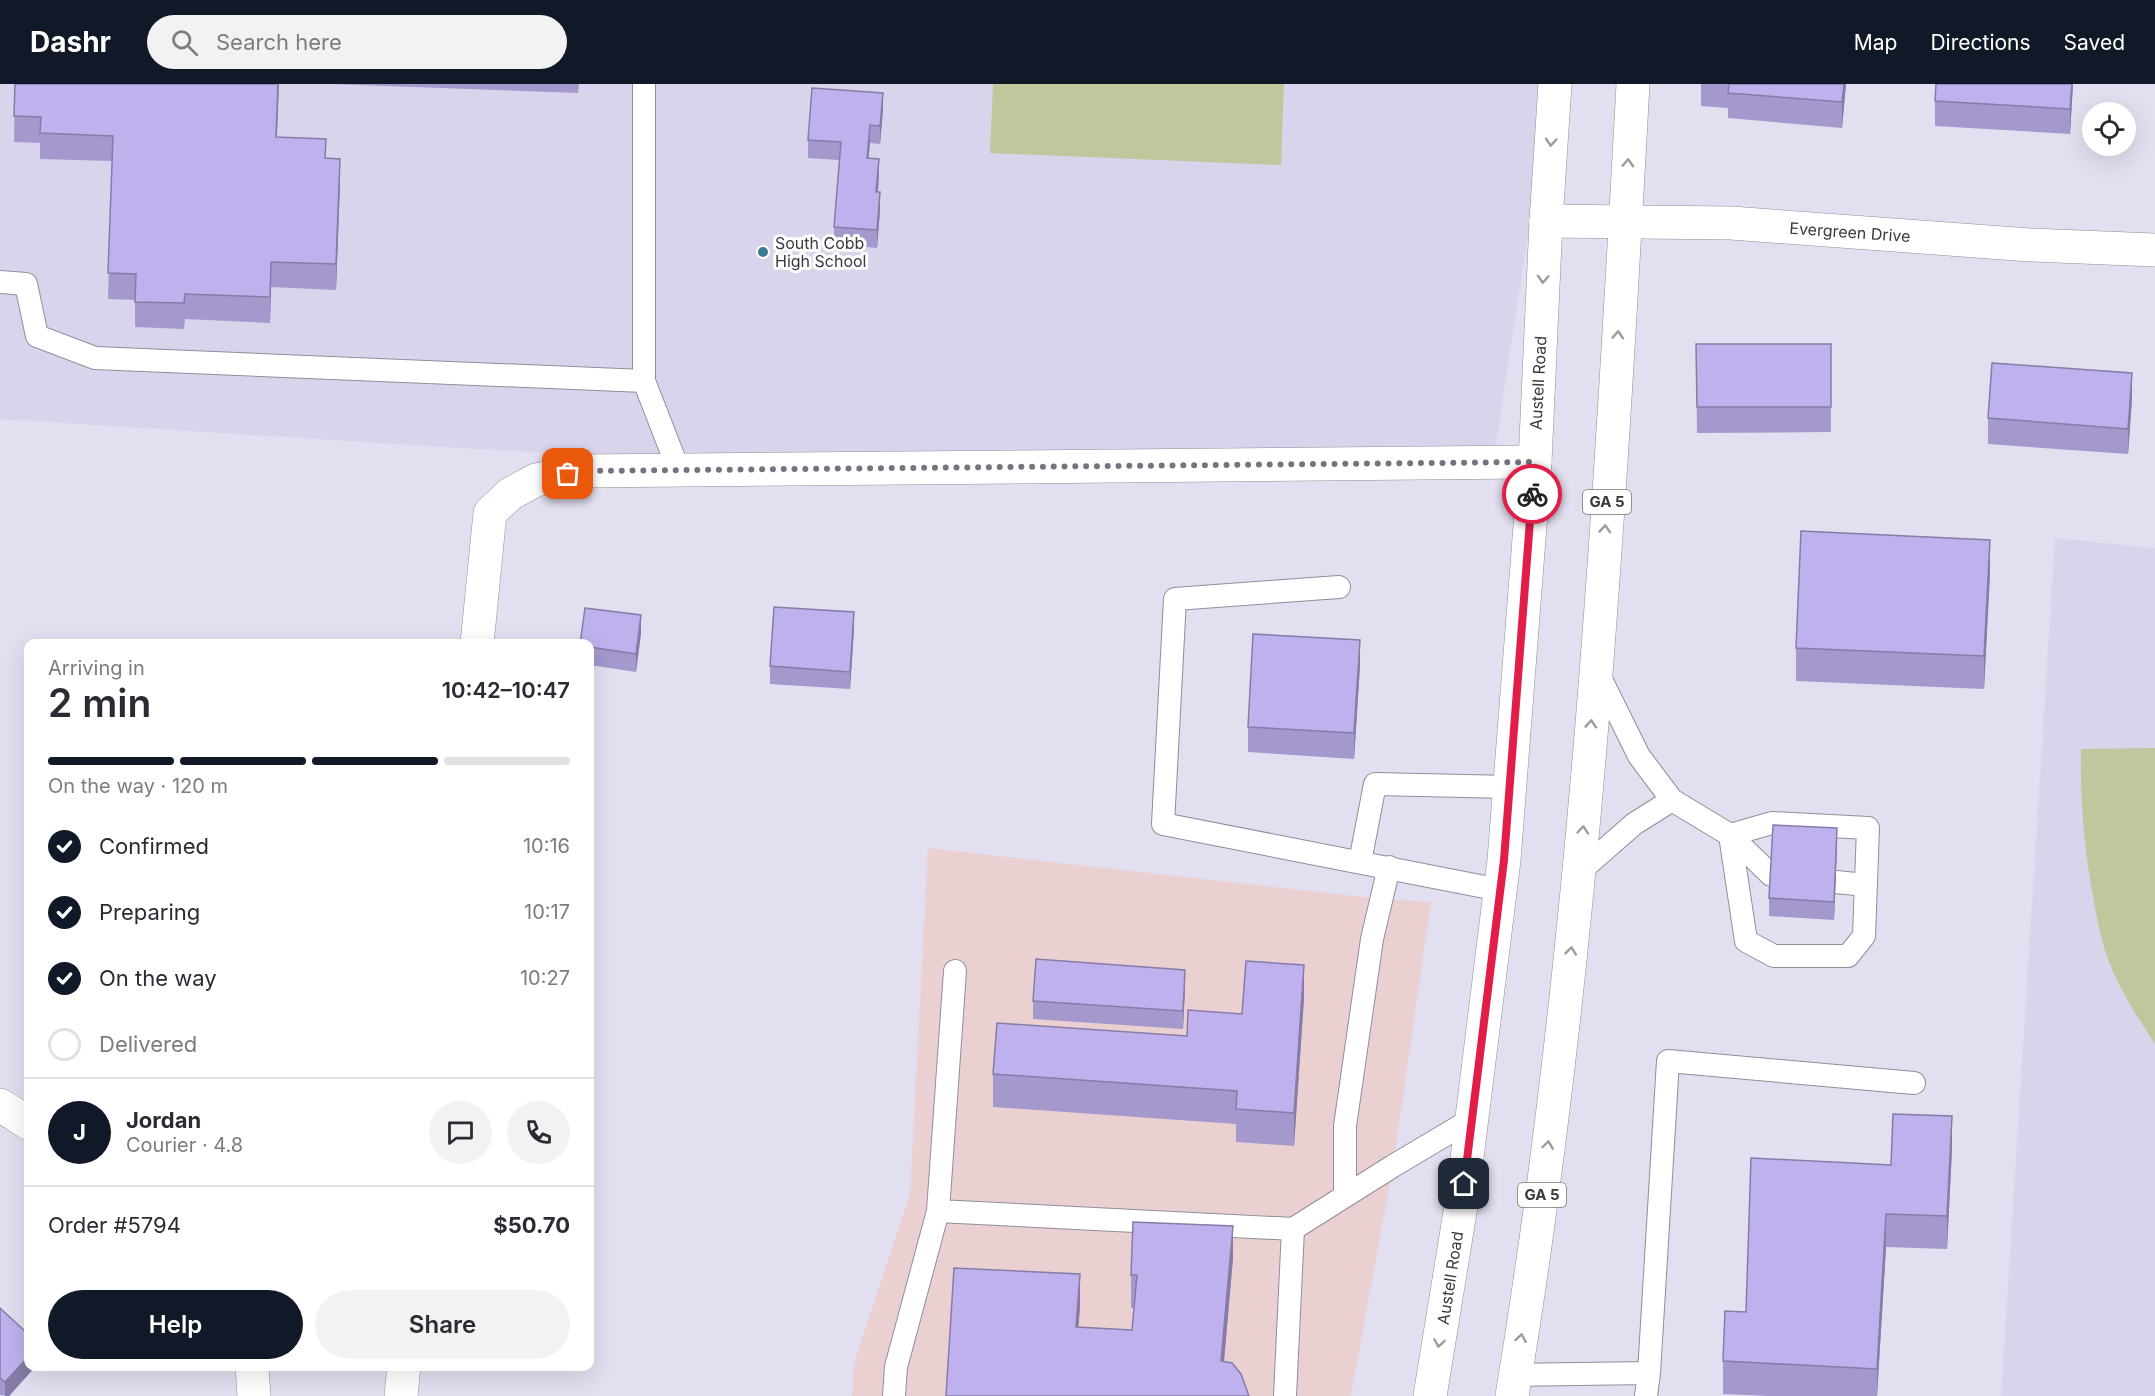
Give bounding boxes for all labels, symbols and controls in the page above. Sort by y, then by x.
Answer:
search box [147,15,567,69]
text: Dashr [30,25,111,59]
icon: search [168,26,201,59]
text: Search here [216,29,342,55]
text: Map [1854,30,1897,55]
text: Directions [1930,30,2031,55]
text: Saved [2064,30,2125,55]
map controls [2082,102,2136,156]
button: locate [2082,102,2136,156]
one-way arrow [1545,138,1558,147]
one-way arrow [1622,159,1635,168]
street label: Evergreen Drive [1789,218,1911,246]
place label: South Cobb High School [775,233,866,271]
marker: South Cobb High School [756,245,770,259]
one-way arrow [1537,275,1549,284]
one-way arrow [1611,330,1624,339]
street label: Austell Road [1526,335,1550,431]
pin [542,448,593,499]
icon: bag [551,457,584,490]
courier [1502,464,1562,524]
icon: bike [1516,478,1549,511]
road number: GA 5 [1583,490,1631,514]
one-way arrow [1598,525,1611,534]
text: Arriving in [48,656,145,680]
text: 10:42–10:47 [442,677,570,703]
text: 2 min [48,679,151,726]
one-way arrow [1585,719,1598,728]
text: On the way · 120 m [48,774,228,798]
one-way arrow [1576,826,1589,835]
icon: check [48,830,81,863]
text: Confirmed [99,833,209,859]
text: 10:16 [523,834,570,858]
icon: check [48,896,81,929]
text: Preparing [99,899,200,925]
text: 10:17 [524,900,570,924]
one-way arrow [1564,947,1577,956]
icon: check [48,962,81,995]
text: On the way [99,965,217,991]
text: 10:27 [520,966,570,990]
text: Delivered [99,1031,197,1057]
button: chat [429,1101,492,1164]
button: phone [507,1101,570,1164]
text: Jordan [126,1107,201,1133]
text: J [73,1119,86,1145]
text: Courier · 4.8 [126,1133,243,1157]
one-way arrow [1542,1141,1554,1150]
pin [1438,1158,1489,1209]
icon: home [1447,1167,1480,1200]
road number: GA 5 [1518,1183,1566,1207]
text: Order #5794 [48,1212,181,1238]
text: $50.70 [493,1212,570,1238]
street label: Austell Road [1433,1230,1467,1326]
button: Help [48,1290,303,1359]
button: Share [315,1290,570,1359]
one-way arrow [1515,1334,1527,1343]
one-way arrow [1433,1338,1446,1348]

